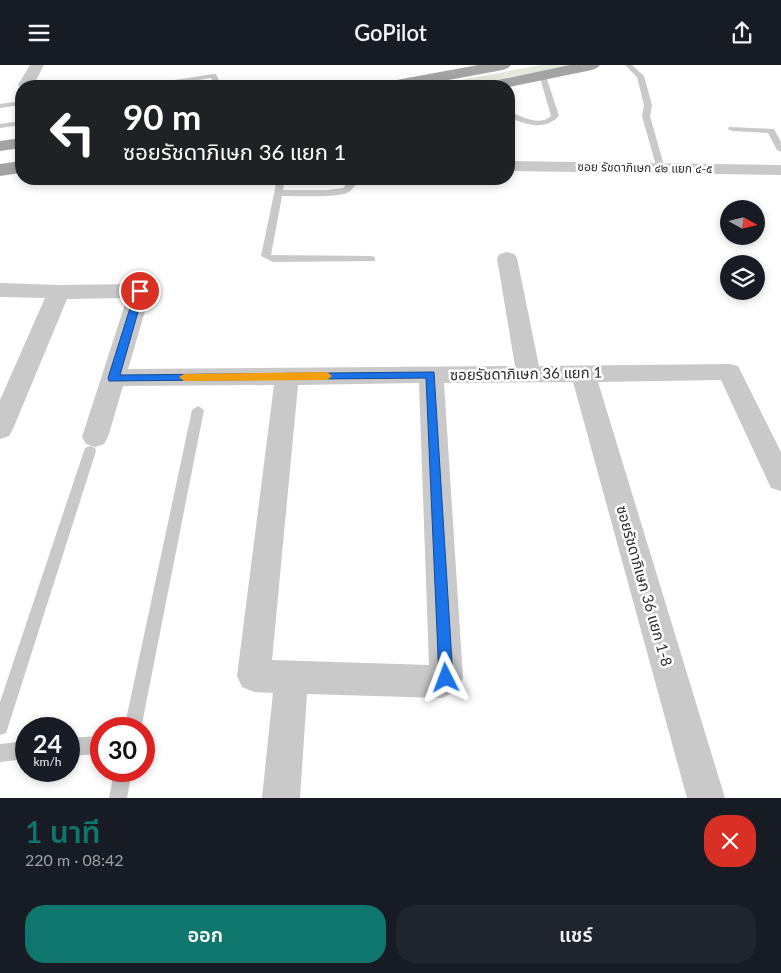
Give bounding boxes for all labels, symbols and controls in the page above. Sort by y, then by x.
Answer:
icon: menu [25,19,53,47]
text: GoPilot [354,19,427,46]
icon: share [728,19,756,47]
text: 90 m [123,95,201,137]
icon: left [40,100,105,165]
text: ซอยรัชดาภิเษก 36 แยก 1 [123,138,346,165]
street label: ซอย รัชดาภิเษก ๔๒ แยก ๔-๕ [577,159,713,176]
north arrow [720,200,765,245]
map controls [720,200,765,300]
button: layers [720,255,765,300]
pin [119,270,161,312]
icon: arrive [126,277,154,305]
street label: ซอยรัชดาภิเษก 36 แยก 1 [450,363,602,383]
street label: ซอยรัชดาภิเษก 36 แยก 1-8 [613,503,677,668]
position arrow [419,651,471,703]
speed limit sign: 30 [90,717,155,782]
text: 24 [33,728,62,758]
text: km/h [33,754,62,769]
text: 1 นาที [25,813,101,849]
button: close [704,815,756,867]
text: 220 m · 08:42 [25,850,124,869]
button: ออก [25,905,386,963]
button: แชร์ [396,905,756,963]

